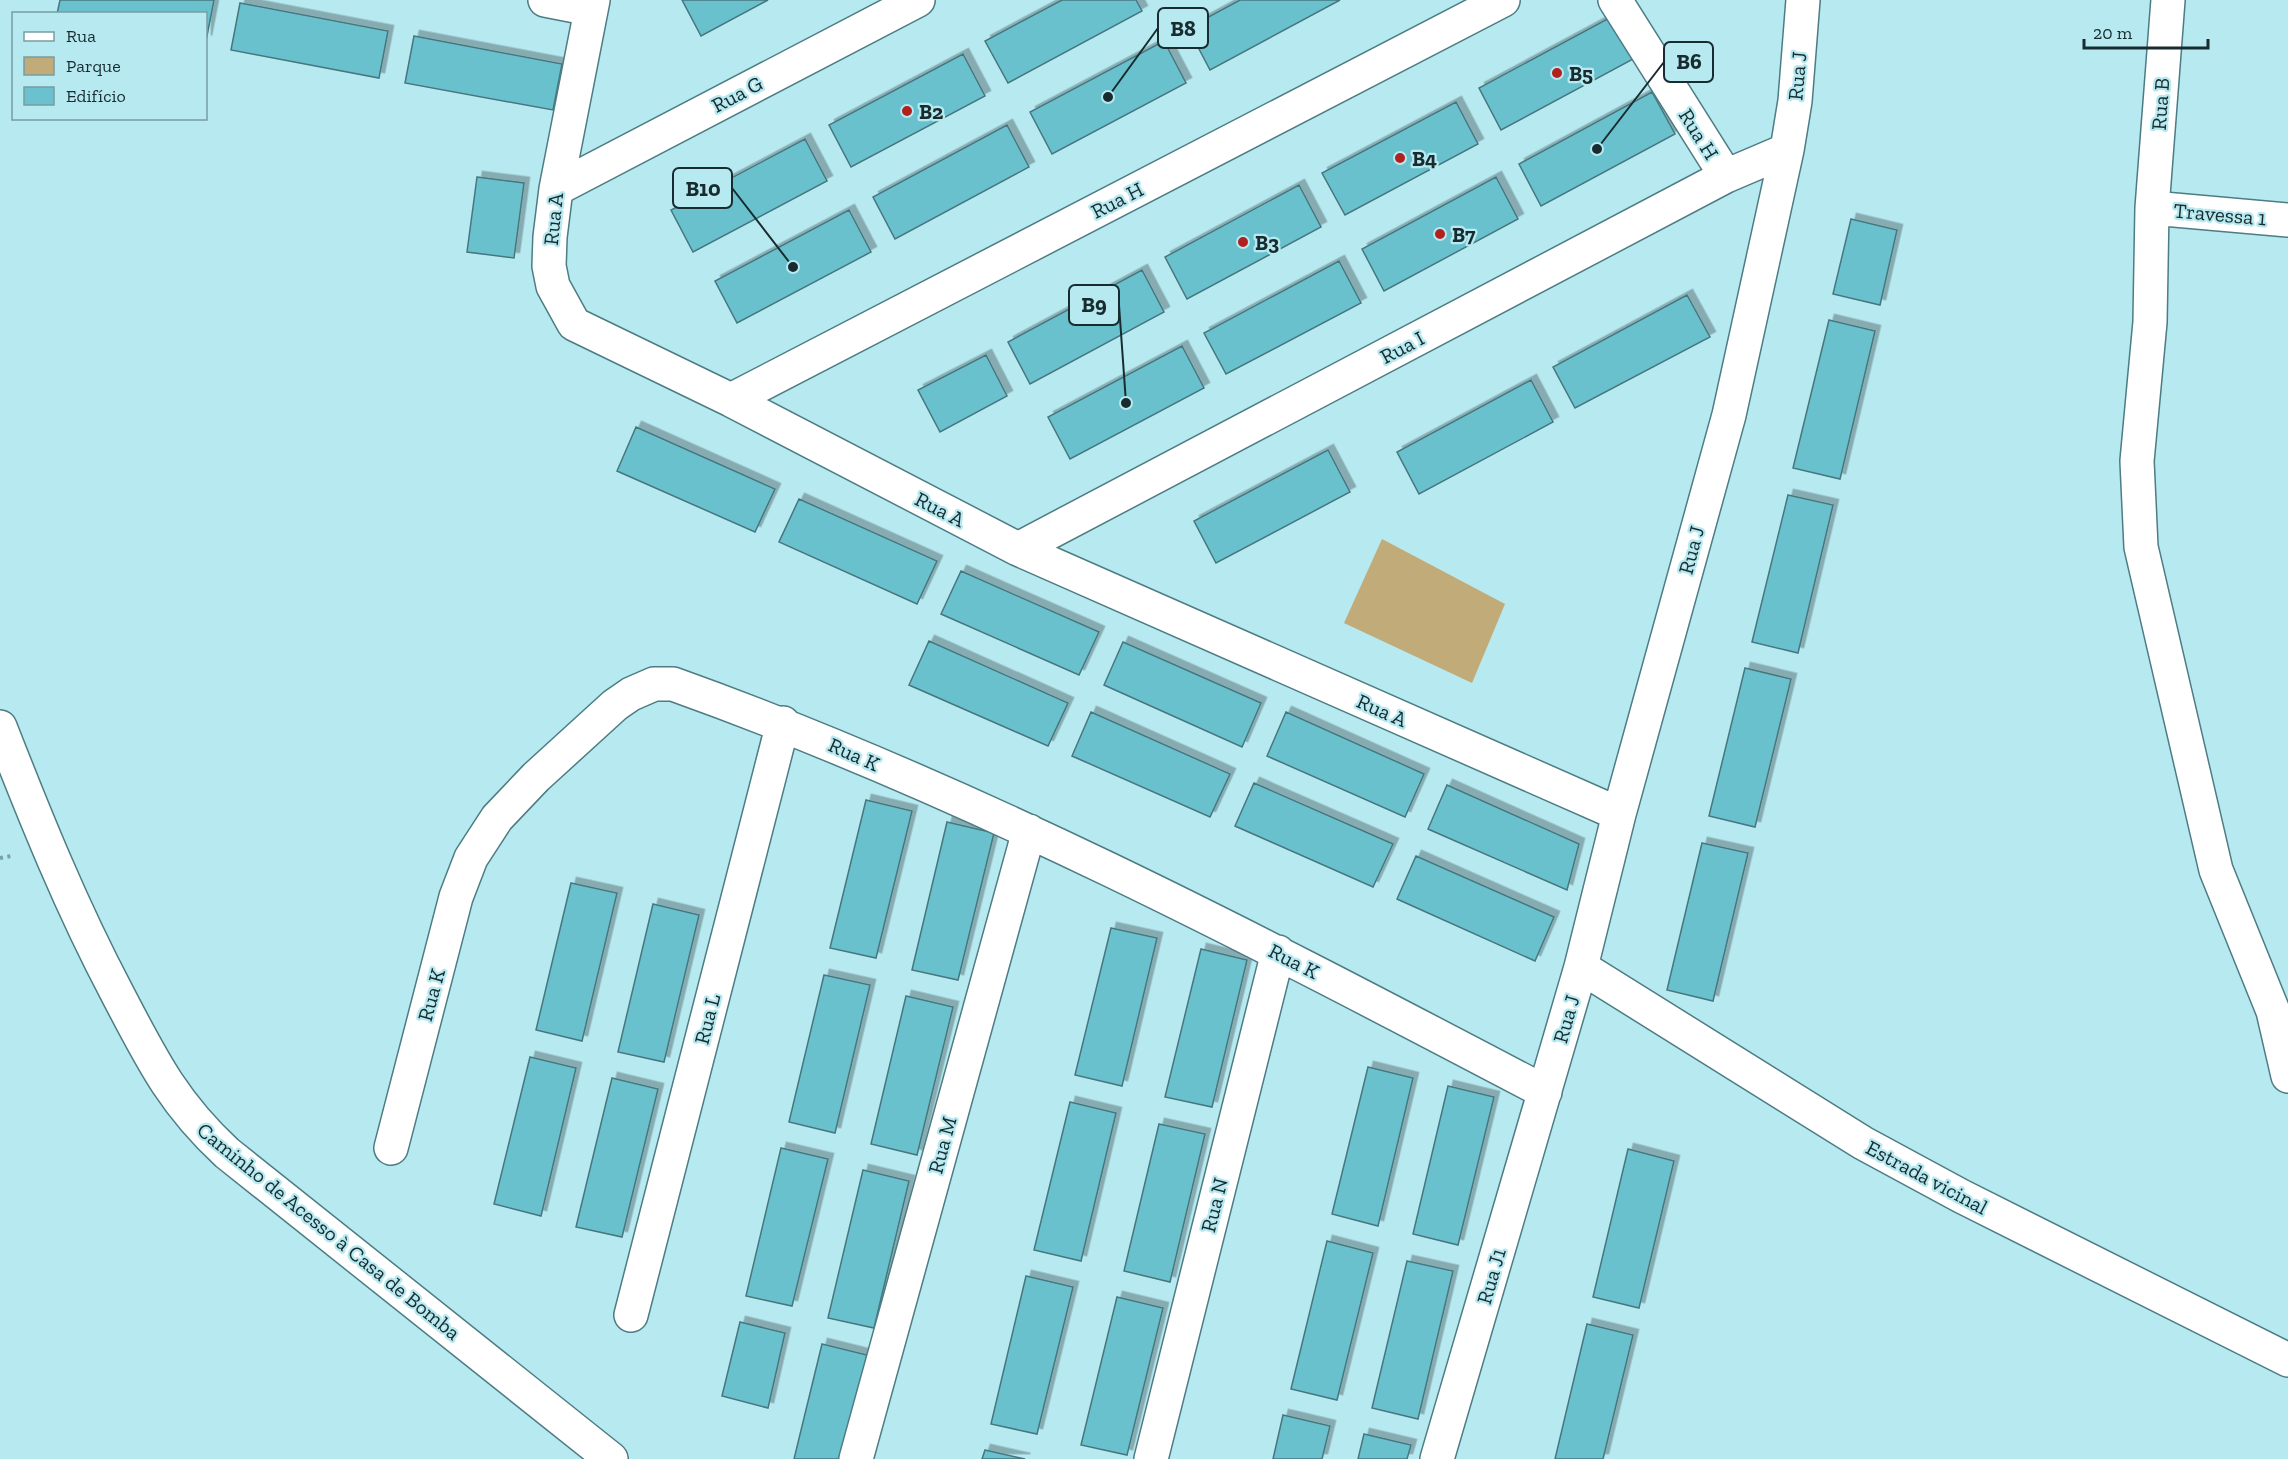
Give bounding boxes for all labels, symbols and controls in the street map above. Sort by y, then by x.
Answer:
callout: B8 [1158,8,1208,48]
legend [12,12,207,120]
scale bar [2084,12,2208,50]
text: B8 [1170,15,1196,42]
text: 20 m [2093,22,2133,44]
text: Rua [66,25,96,47]
callout: B6 [1664,42,1713,82]
text: B6 [1676,48,1702,75]
street label: Rua J [1782,51,1812,101]
text: Parque [66,55,121,77]
place label: B5 [1569,61,1593,86]
marker: B5 [1550,66,1564,80]
street label: Rua G [707,70,767,118]
street label: Rua B [2146,77,2174,131]
text: Edifício [66,85,126,107]
place label: B2 [919,99,943,124]
marker: B2 [900,104,914,118]
street label: Rua H [1674,104,1724,164]
place label: B4 [1412,146,1437,171]
marker: B4 [1393,151,1407,165]
callout: B10 [673,168,732,208]
text: B10 [685,175,721,202]
street label: Rua H [1087,176,1147,224]
street label: Rua A [538,191,568,246]
street label: Travessa 1 [2173,198,2267,230]
place label: B7 [1452,222,1476,247]
marker: B7 [1433,227,1447,241]
place label: B3 [1255,230,1279,255]
marker: B3 [1236,235,1250,249]
callout: B9 [1069,285,1119,325]
text: B9 [1081,291,1107,318]
street label: Rua I [1376,325,1428,369]
street label: Rua A [911,486,969,532]
street label: Rua J [1673,523,1709,577]
street label: Rua A [1353,688,1411,732]
street label: Rua K [825,732,884,776]
street label: Rua K [1265,938,1324,984]
street label: Rua K [412,966,450,1024]
street label: Rua L [689,991,725,1047]
street label: Rua J [1547,992,1585,1046]
street label: Rua M [922,1114,962,1176]
street label: Caminho de Acesso à Casa de Bomba [192,1117,466,1345]
street label: Estrada vicinal [1862,1134,1992,1220]
street label: Rua N [1195,1175,1233,1235]
street label: Rua J1 [1471,1245,1511,1307]

